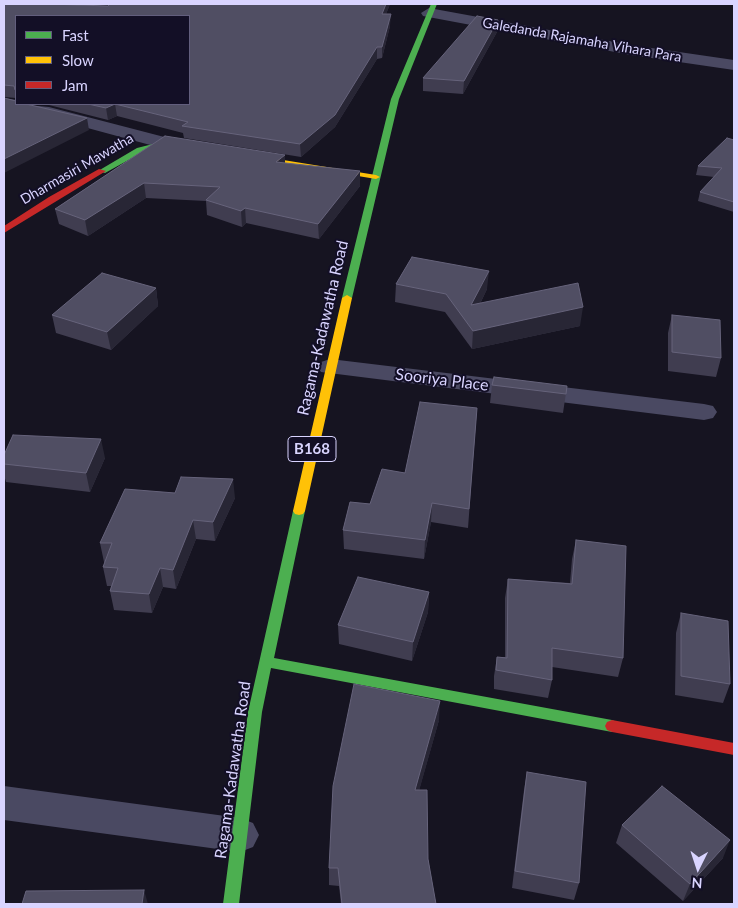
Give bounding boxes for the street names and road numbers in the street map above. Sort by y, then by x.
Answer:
street label: Galedanda Rajamaha Vihara Para [481,14,683,66]
street label: Dharmasiri Mawatha [18,130,136,208]
street label: Ragama-Kadawatha Road [294,239,352,417]
street label: Sooriya Place [394,365,490,395]
road number: B168 [288,436,336,462]
street label: Ragama-Kadawatha Road [211,680,255,860]

